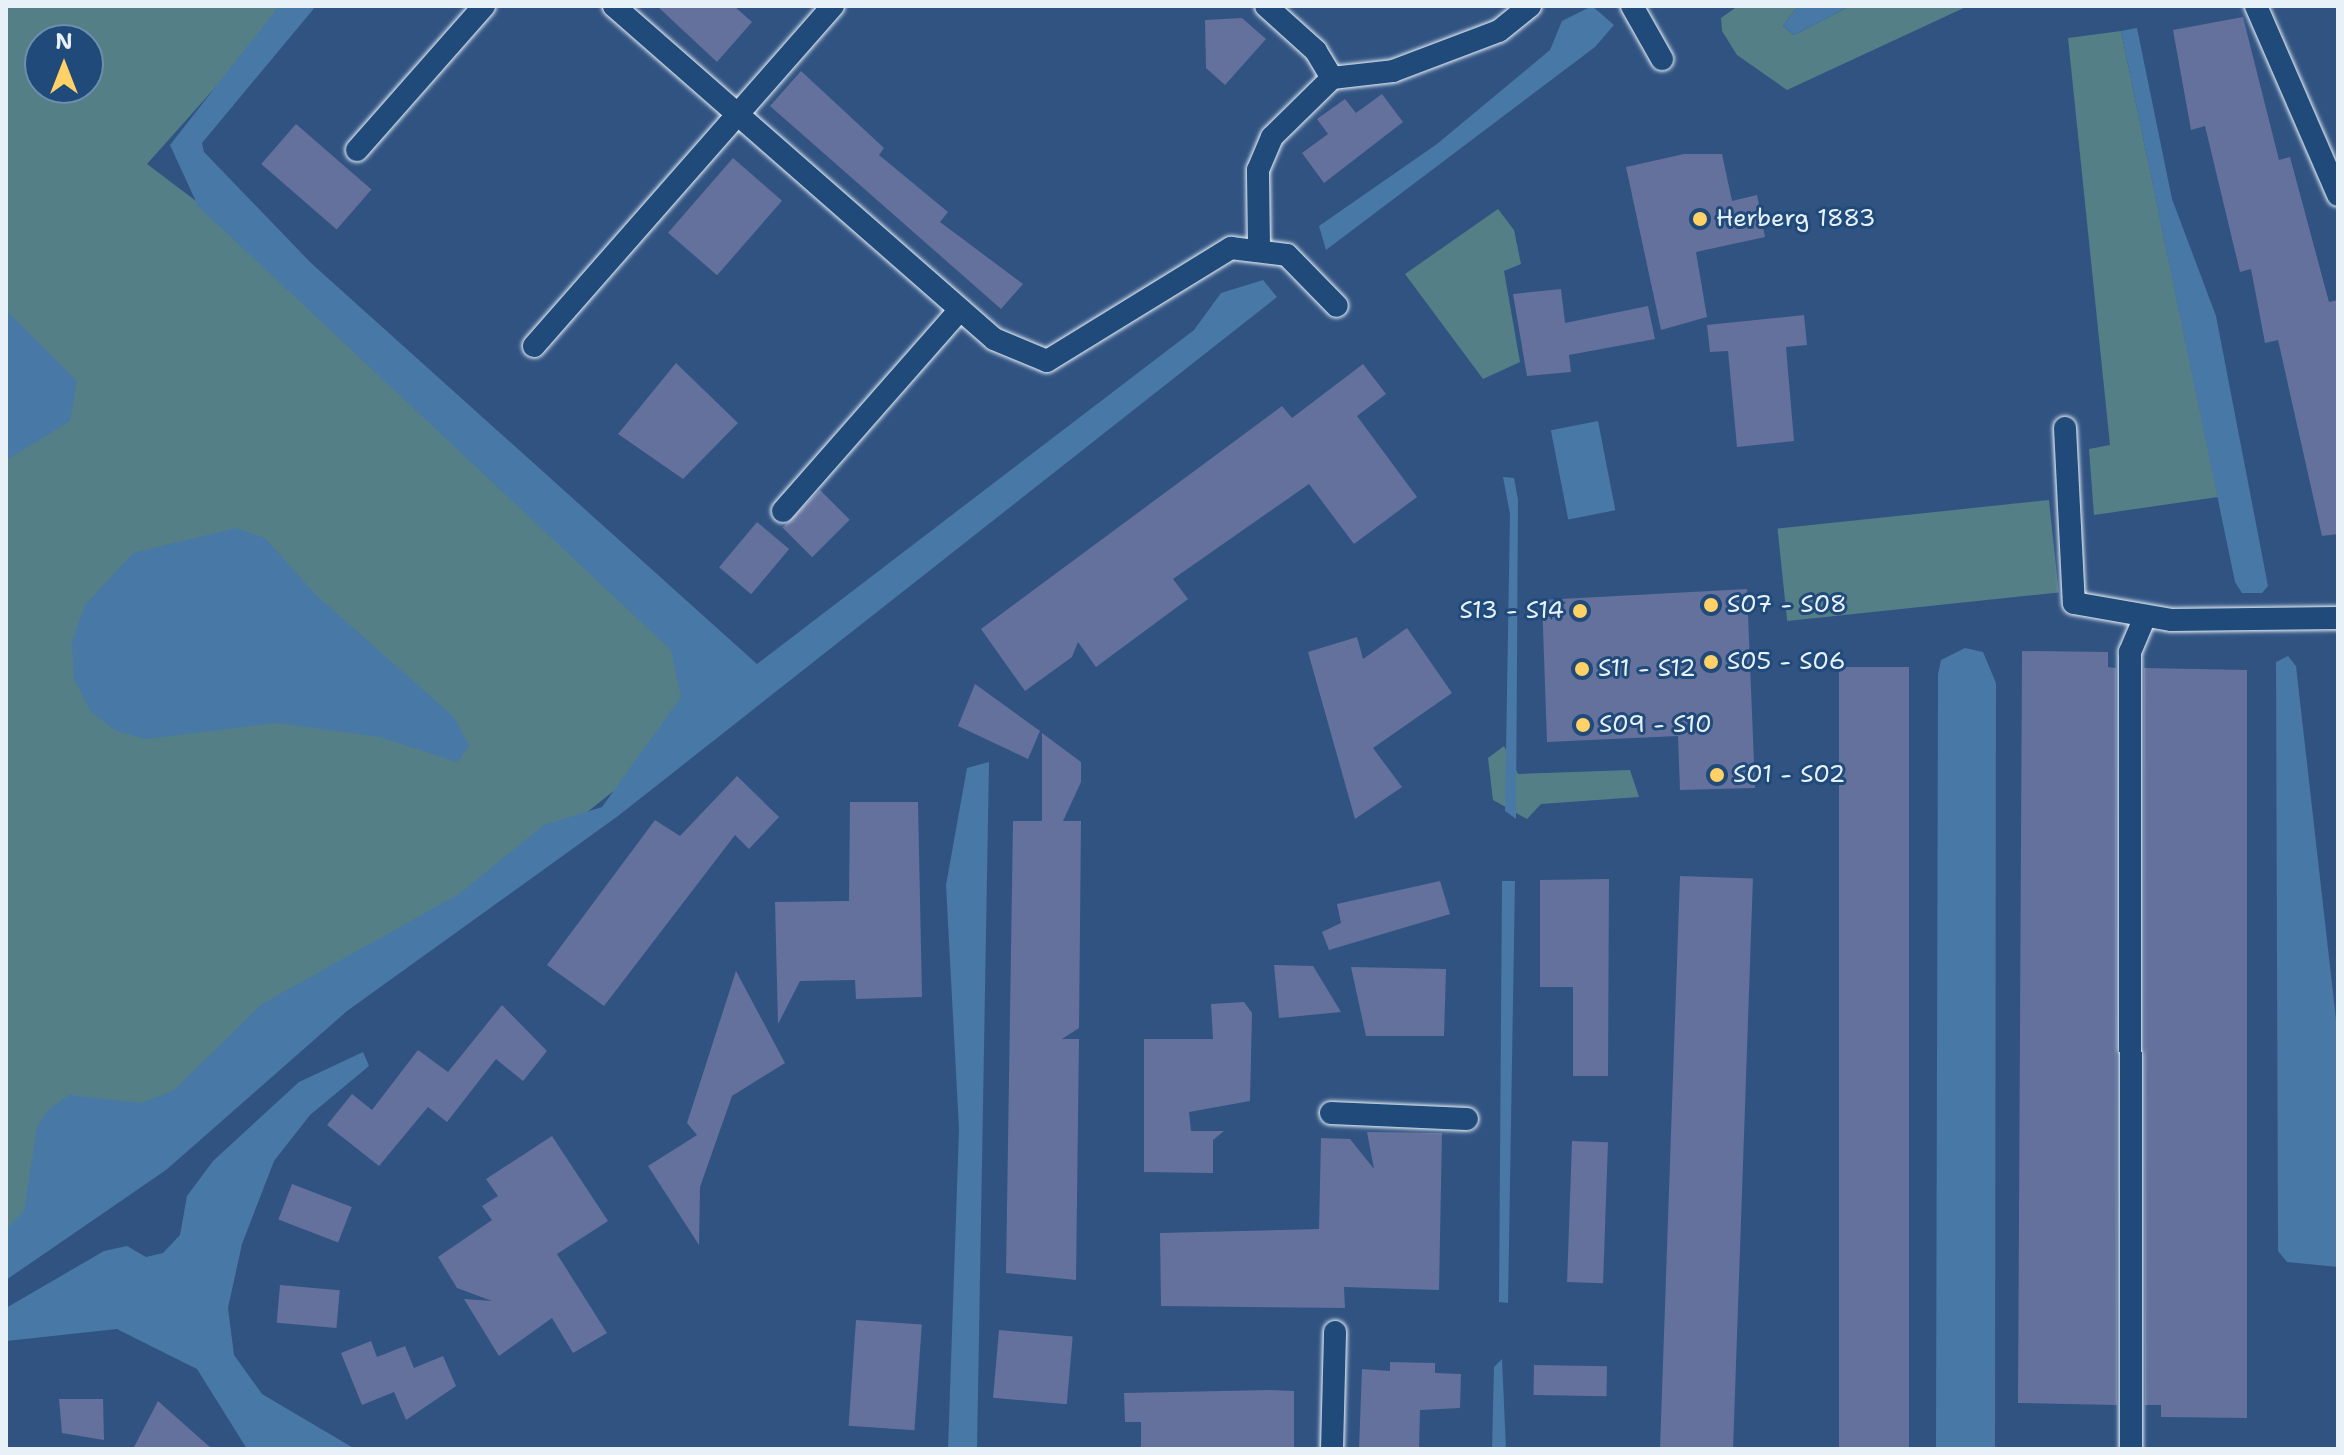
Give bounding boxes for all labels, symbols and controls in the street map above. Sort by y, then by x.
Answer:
north arrow [24,24,104,104]
text: N [55,27,73,56]
place label: Herberg 1883 [1716,205,1876,233]
marker: Herberg 1883 [1691,210,1709,228]
place label: S07 - S08 [1727,591,1847,619]
marker: S07 - S08 [1702,596,1720,614]
place label: S13 - S14 [1460,597,1564,625]
marker: S13 - S14 [1571,602,1589,620]
place label: S05 - S06 [1727,648,1846,676]
marker: S05 - S06 [1702,653,1720,671]
place label: S11 - S12 [1598,655,1696,683]
marker: S11 - S12 [1573,660,1591,678]
place label: S09 - S10 [1599,711,1712,739]
marker: S09 - S10 [1574,716,1592,734]
place label: S01 - S02 [1733,761,1845,789]
marker: S01 - S02 [1708,766,1726,784]

